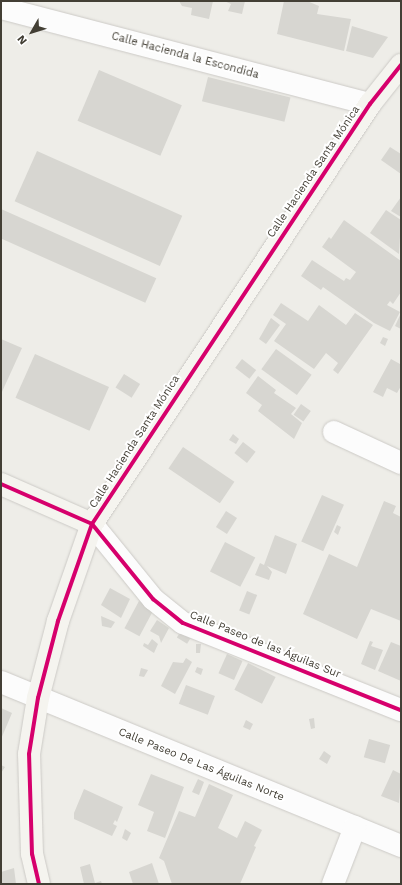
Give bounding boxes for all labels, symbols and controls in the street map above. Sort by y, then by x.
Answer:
north arrow [12,12,52,52]
street label: Calle Hacienda la Escondida [110,30,260,82]
text: N [15,33,30,47]
street label: Calle Hacienda Santa Mónica [265,103,363,241]
street label: Calle Hacienda Santa Mónica [87,373,183,511]
street label: Calle Paseo de las Águilas Sur [187,608,343,682]
street label: Calle Paseo De Las Águilas Norte [116,726,286,804]

